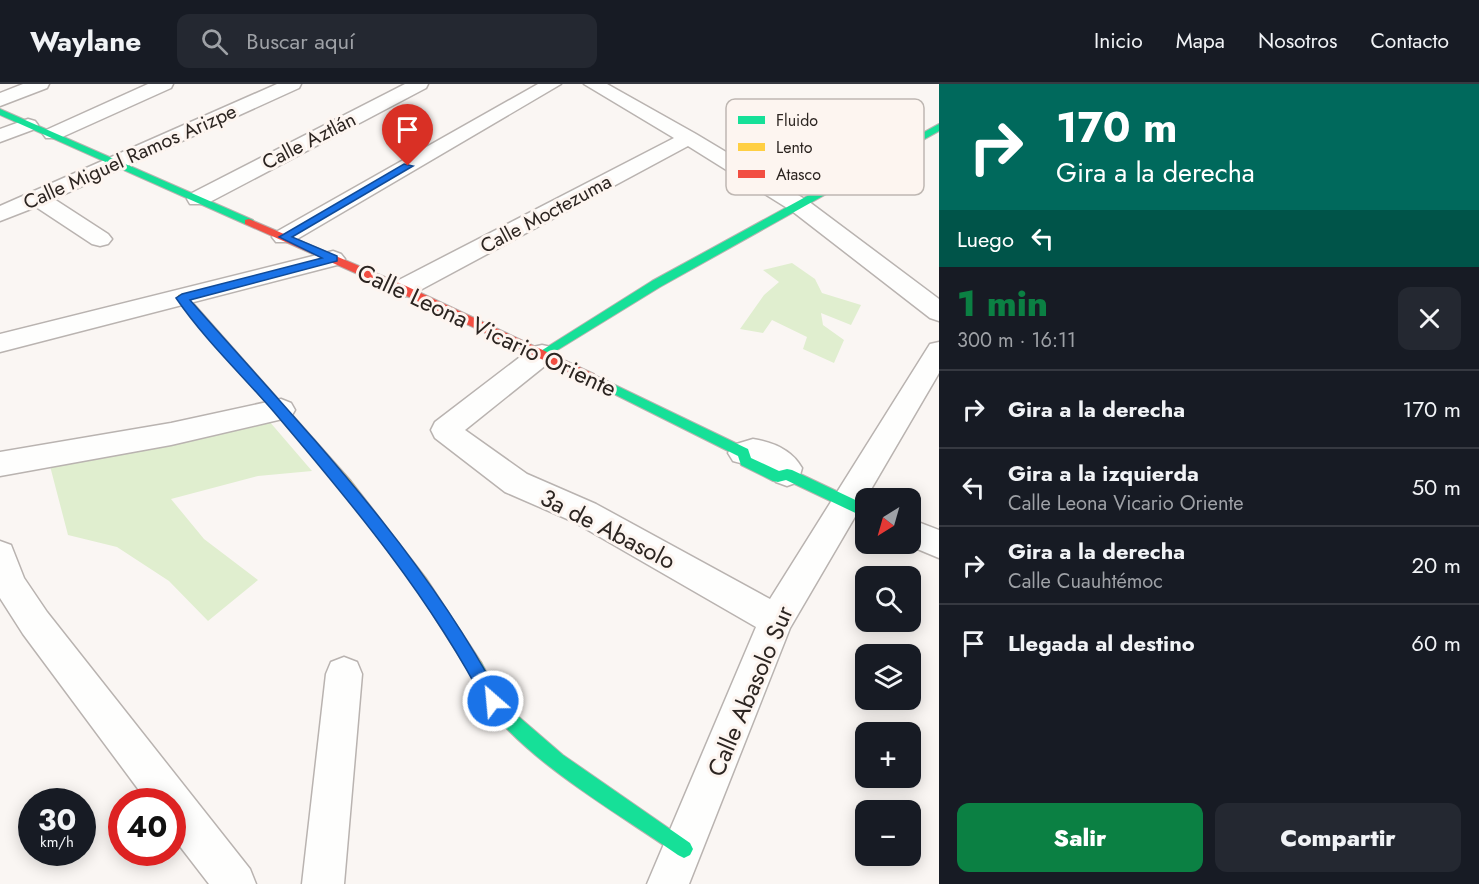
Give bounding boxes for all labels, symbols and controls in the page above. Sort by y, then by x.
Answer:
search box [177,14,597,68]
text: Waylane [30,21,141,62]
icon: search [198,25,231,58]
text: Buscar aquí [246,25,355,57]
text: Inicio [1094,26,1143,56]
text: Mapa [1176,26,1225,56]
text: Nosotros [1258,26,1337,56]
text: Contacto [1370,26,1449,56]
street label: Calle Miguel Ramos Arizpe [19,97,241,217]
text: 170 m [1056,97,1178,158]
legend [726,99,924,195]
pin [382,104,433,166]
street label: Calle Aztlán [257,105,361,177]
icon: right [957,108,1035,186]
text: Fluido [776,109,818,132]
icon: arrive [391,113,424,146]
text: Lento [776,136,813,159]
text: Gira a la derecha [1056,153,1255,192]
text: Atasco [776,163,821,186]
street label: Calle Moctezuma [475,167,617,261]
icon: left [1026,222,1059,255]
text: Luego [957,223,1014,255]
street label: Calle Leona Vicario Oriente [352,254,622,406]
text: 1 min [957,277,1048,329]
button: close [1398,287,1461,350]
text: 300 m · 16:11 [957,326,1076,355]
icon: right [957,393,990,426]
text: Gira a la derecha [1008,393,1185,425]
text: 170 m [1403,393,1461,425]
text: Gira a la izquierda [1008,457,1199,489]
icon: left [957,471,990,504]
text: 50 m [1412,471,1461,503]
street label: 3a de Abasolo [534,480,682,578]
north arrow [855,488,921,554]
map controls [855,488,921,866]
text: Calle Leona Vicario Oriente [1008,489,1243,518]
text: Gira a la derecha [1008,535,1185,567]
icon: right [957,549,990,582]
text: 20 m [1412,549,1461,581]
button: search [855,566,921,632]
text: Calle Cuauhtémoc [1008,567,1163,596]
street label: Calle Abasolo Sur [698,600,802,782]
icon: arrive [957,627,990,660]
text: Llegada al destino [1008,627,1195,659]
text: 60 m [1411,627,1461,659]
button: layers [855,644,921,710]
position arrow [461,669,525,733]
button: + [855,722,921,788]
speed limit sign: 40 [108,788,186,866]
text: 30 [38,798,76,841]
button: − [855,800,921,866]
button: Salir [957,803,1203,872]
button: Compartir [1215,803,1461,872]
text: km/h [40,831,74,853]

